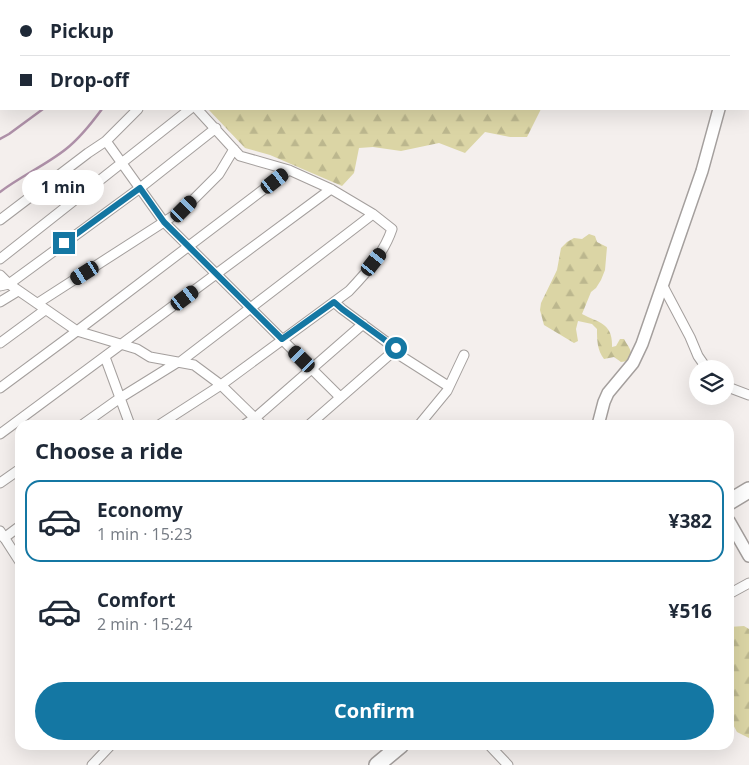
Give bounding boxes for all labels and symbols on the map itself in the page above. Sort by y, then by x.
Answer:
car [258,166,291,196]
callout: 1 min [23,170,105,206]
car [168,193,199,225]
route end [53,232,75,254]
car [358,246,389,278]
car [68,259,101,287]
car [168,283,201,313]
route start [385,337,407,359]
car [286,343,317,375]

